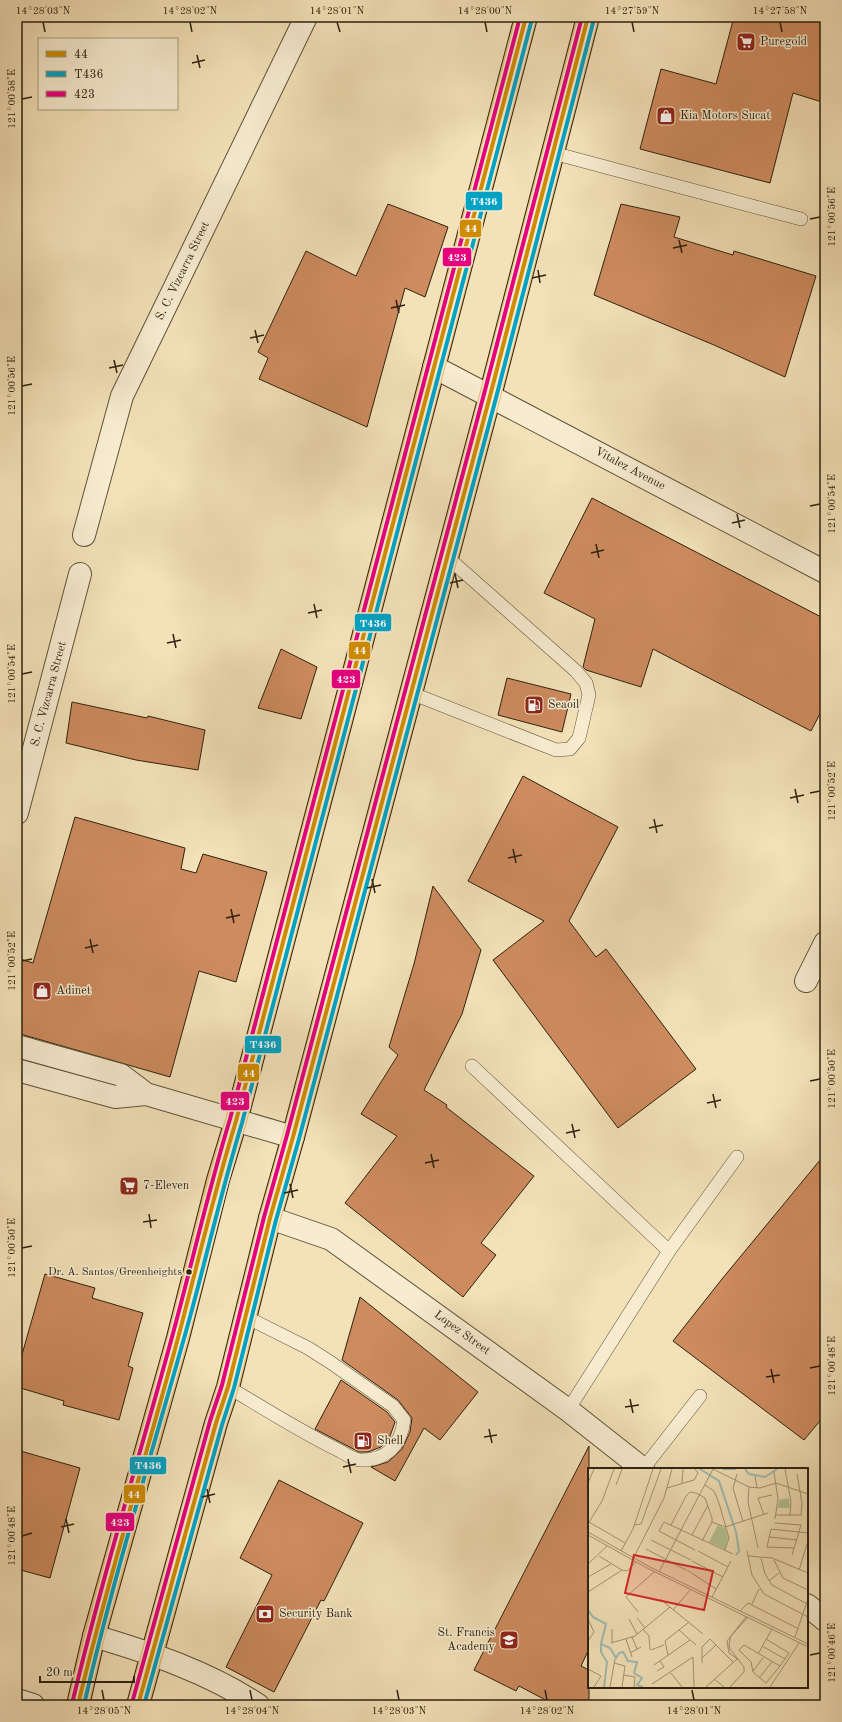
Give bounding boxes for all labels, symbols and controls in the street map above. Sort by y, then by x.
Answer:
text: 14°28'03"N [16,6,71,16]
text: 14°28'02"N [163,6,218,16]
text: 14°28'01"N [310,6,365,16]
text: 14°28'00"N [458,6,513,16]
text: 14°27'59"N [605,6,660,16]
text: 14°27'58"N [753,6,808,16]
supermarket icon: Puregold [735,31,757,53]
place label: Puregold [760,36,807,48]
legend [38,38,178,110]
text: 44 [74,49,88,61]
text: 121°00'58"E [7,69,17,129]
text: T436 [74,69,103,81]
text: 423 [74,89,95,101]
shop icon: Kia Motors Sucat [655,105,677,127]
place label: Kia Motors Sucat [680,110,770,122]
text: 121°00'56"E [827,187,837,247]
line badge: T436 [465,191,503,211]
text: T436 [470,197,498,208]
line badge: 44 [459,219,482,238]
street label: S. C. Vizcarra Street [154,220,212,322]
text: 44 [465,224,477,235]
line badge: 423 [442,247,472,267]
text: 423 [447,253,467,264]
text: 121°00'56"E [7,356,17,416]
street label: Vitalez Avenue [593,445,668,493]
text: 121°00'54"E [827,474,837,534]
line badge: T436 [354,613,392,632]
text: T436 [359,619,387,630]
street label: S. C. Vizcarra Street [29,640,69,748]
line badge: 44 [348,641,371,660]
text: 121°00'54"E [7,644,17,704]
text: 44 [354,646,366,657]
line badge: 423 [331,669,361,689]
text: 423 [336,675,356,686]
fuel station icon: Seaoil [523,694,545,716]
place label: Seaoil [548,699,579,711]
text: 121°00'52"E [827,761,837,821]
text: 121°00'52"E [7,931,17,991]
shop icon: Adinet [31,980,53,1002]
place label: Adinet [56,985,91,997]
line badge: T436 [244,1035,282,1054]
text: T436 [249,1040,277,1051]
text: 121°00'50"E [827,1049,837,1109]
line badge: 44 [237,1063,260,1082]
text: 44 [243,1069,255,1080]
line badge: 423 [220,1091,250,1111]
text: 423 [225,1097,245,1108]
supermarket icon: 7-Eleven [118,1175,140,1197]
place label: 7-Eleven [143,1180,190,1192]
text: 121°00'50"E [7,1218,17,1278]
place label: Dr. A. Santos/Greenheights [48,1267,182,1278]
marker: Dr. A. Santos/Greenheights [184,1267,194,1277]
street label: Lopez Street [432,1309,492,1357]
text: 121°00'48"E [827,1336,837,1396]
fuel station icon: Shell [352,1430,374,1452]
place label: Shell [377,1435,403,1447]
line badge: T436 [129,1456,167,1475]
text: T436 [134,1461,162,1472]
inset map [588,1468,808,1688]
line badge: 44 [123,1484,146,1504]
text: 44 [128,1490,140,1501]
text: 121°00'48"E [7,1506,17,1566]
line badge: 423 [105,1512,135,1532]
text: 423 [110,1518,130,1529]
bank icon: Security Bank [254,1603,276,1625]
place label: Security Bank [279,1608,353,1620]
text: 121°00'46"E [827,1623,837,1683]
place label: St. Francis Academy [438,1627,496,1653]
school or university icon: St. Francis Academy [498,1629,520,1651]
scale bar [40,1658,134,1684]
text: 20 m [46,1667,73,1679]
text: 14°28'05"N [77,1706,132,1716]
text: 14°28'04"N [225,1706,280,1716]
text: 14°28'03"N [372,1706,427,1716]
text: 14°28'02"N [520,1706,575,1716]
text: 14°28'01"N [667,1706,722,1716]

